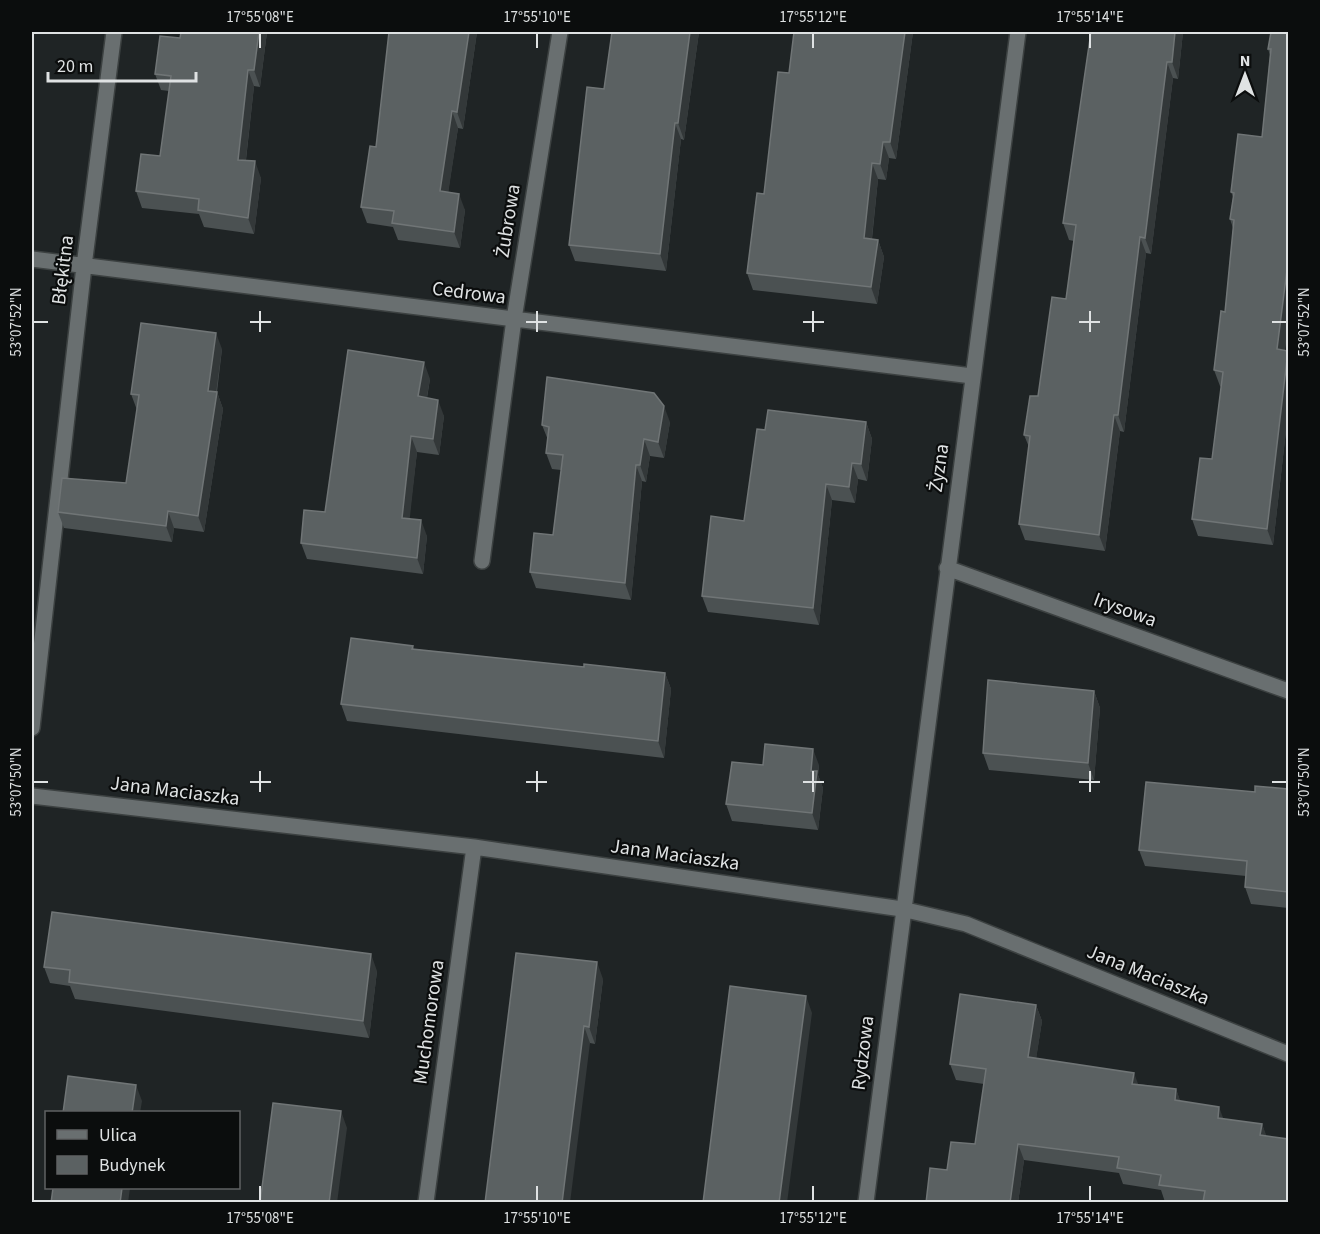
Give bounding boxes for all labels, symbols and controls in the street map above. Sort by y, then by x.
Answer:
text: 17°55'08"E [226,7,294,28]
text: 17°55'10"E [503,7,571,28]
text: 17°55'12"E [779,7,847,28]
text: 17°55'14"E [1056,7,1124,28]
scale bar [48,45,196,83]
north arrow [1215,45,1275,105]
text: N [1240,50,1250,72]
text: 20 m [57,54,93,79]
street label: Żubrowa [488,182,528,260]
street label: Błękitna [45,233,81,307]
street label: Cedrowa [430,275,508,311]
text: 53°07'52"N [6,287,27,357]
text: 53°07'52"N [1294,287,1315,357]
street label: Żyzna [922,442,956,494]
street label: Irysowa [1089,586,1161,634]
text: 53°07'50"N [6,747,27,817]
text: 53°07'50"N [1294,747,1315,817]
street label: Jana Maciaszka [109,769,241,813]
street label: Jana Maciaszka [609,832,741,878]
street label: Jana Maciaszka [1082,938,1214,1012]
street label: Muchomorowa [406,958,452,1086]
street label: Rydzowa [845,1014,881,1092]
legend [45,1111,240,1189]
text: Ulica [99,1123,137,1148]
text: Budynek [99,1153,166,1178]
text: 17°55'08"E [226,1208,294,1229]
text: 17°55'10"E [503,1208,571,1229]
text: 17°55'12"E [779,1208,847,1229]
text: 17°55'14"E [1056,1208,1124,1229]

